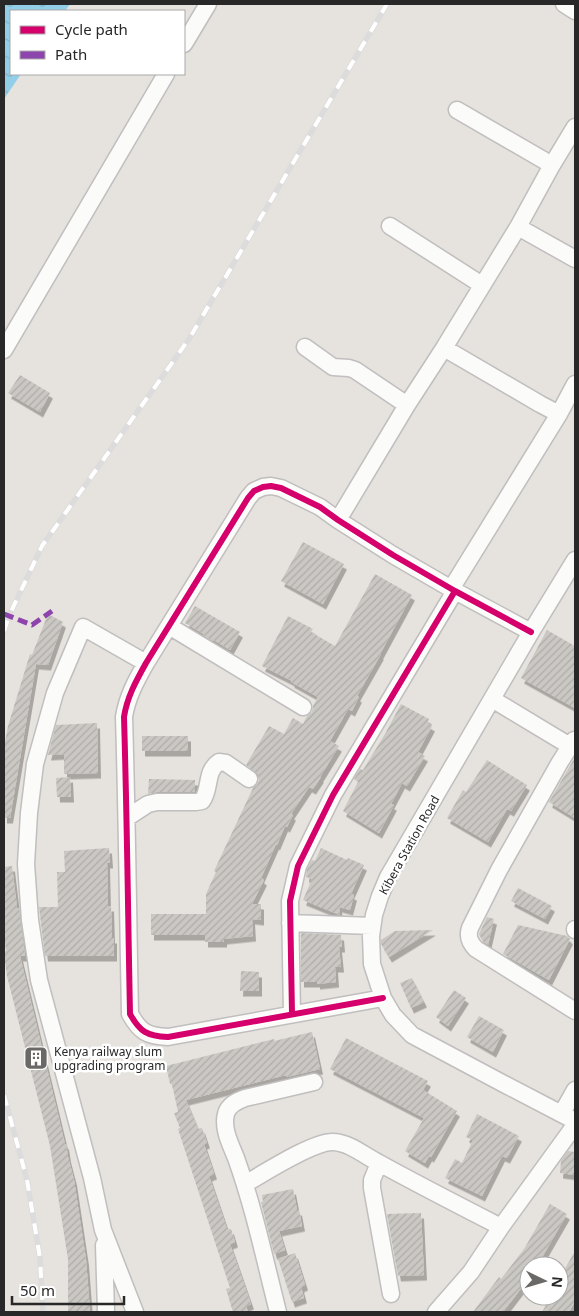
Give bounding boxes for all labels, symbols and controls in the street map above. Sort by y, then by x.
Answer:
legend [10,10,185,75]
text: Cycle path [55,19,128,39]
text: Path [55,44,87,64]
street label: Kibera Station Road [375,792,443,898]
place label: Kenya railway slum upgrading program [54,1043,165,1074]
building icon: Kenya railway slum upgrading program [23,1045,49,1071]
north arrow [519,1256,569,1306]
scale bar [12,1274,125,1306]
text: N [547,1276,567,1289]
text: 50 m [20,1280,55,1300]

